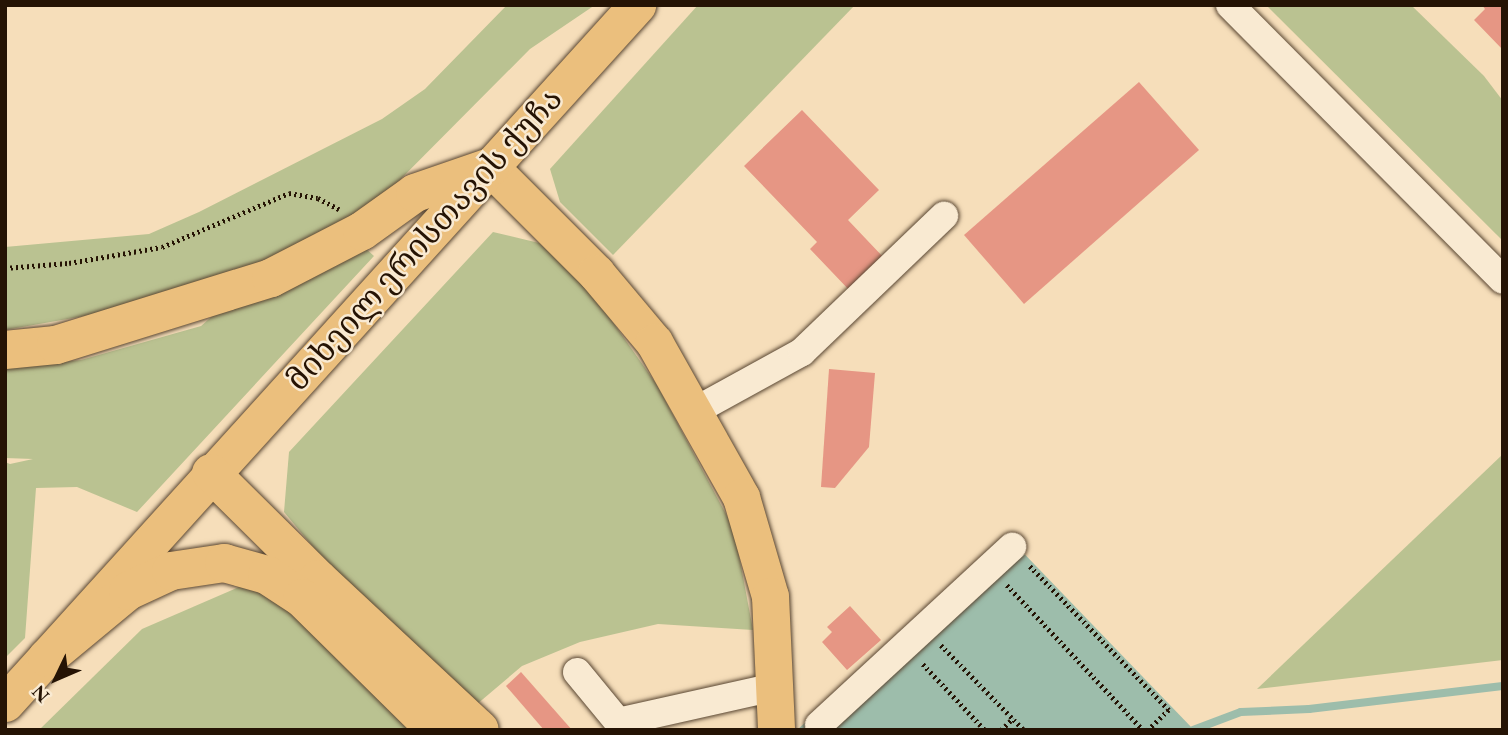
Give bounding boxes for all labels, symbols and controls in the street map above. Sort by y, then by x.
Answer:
street label: მიხეილ ერისთავის ქუჩა [278,80,570,398]
north arrow [21,644,91,714]
text: N [26,680,55,708]

